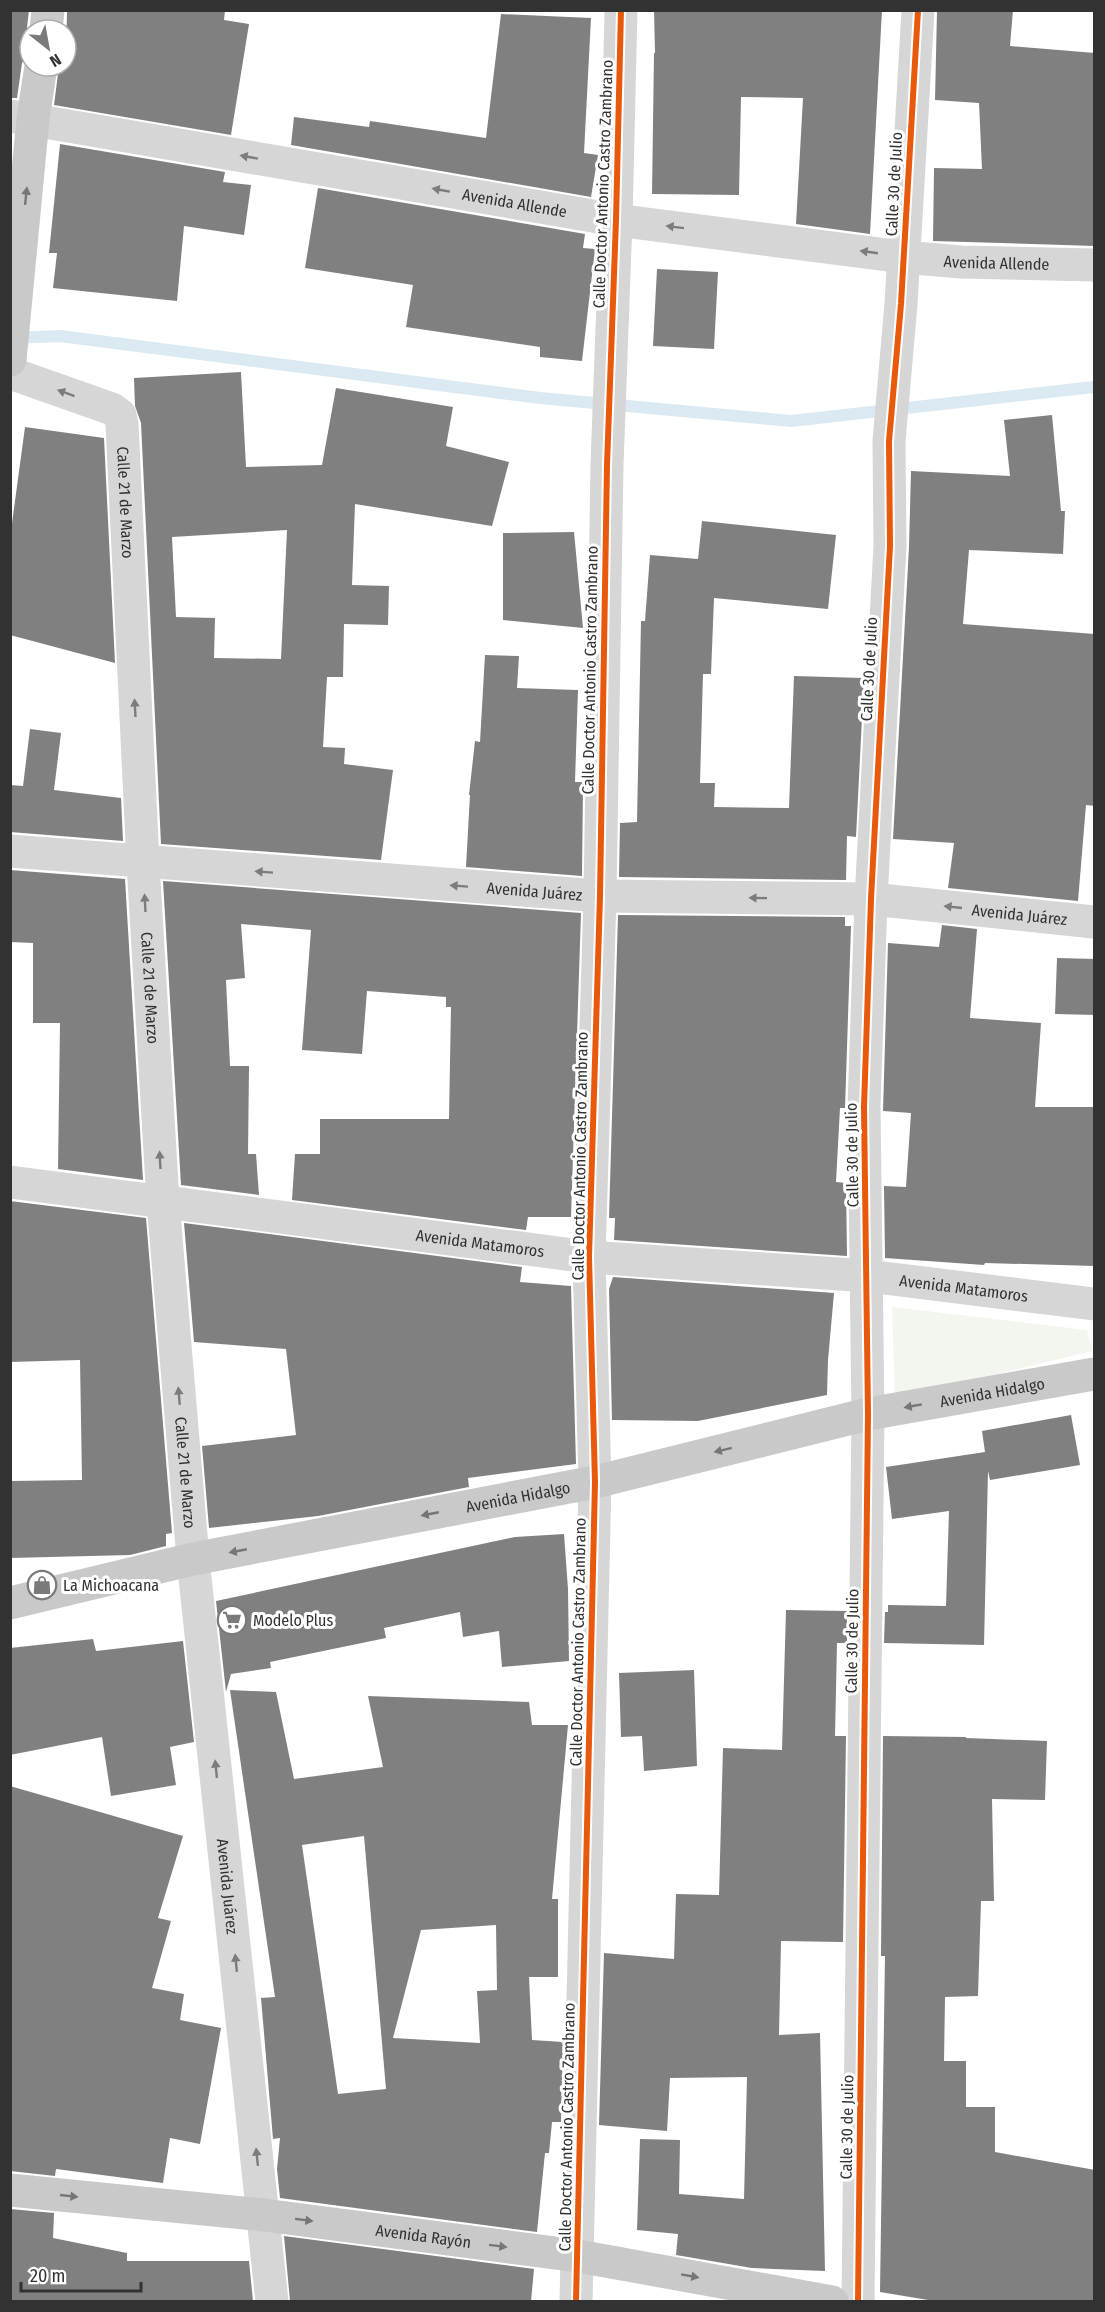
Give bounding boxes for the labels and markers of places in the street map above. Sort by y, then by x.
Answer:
shop icon: La Michoacana [26,1569,58,1601]
place label: La Michoacana [63,1576,159,1595]
supermarket icon: Modelo Plus [216,1604,248,1636]
place label: Modelo Plus [253,1611,333,1630]

